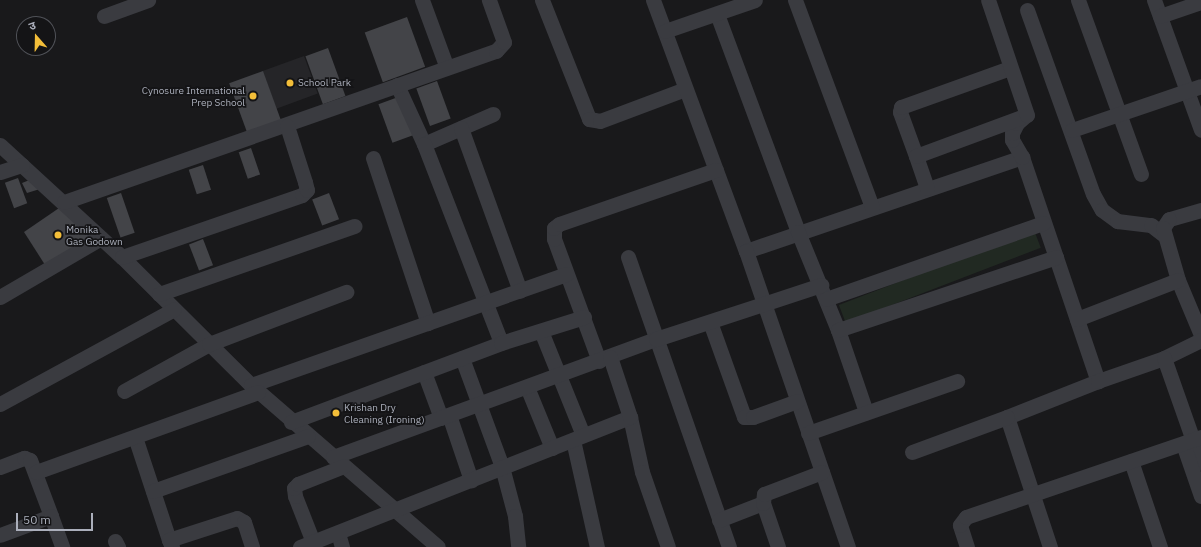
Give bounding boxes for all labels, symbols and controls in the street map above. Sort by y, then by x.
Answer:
north arrow [16,16,56,56]
text: उ [27,18,38,33]
place label: School Park [298,77,351,89]
marker: School Park [285,78,295,88]
place label: Cynosure International Prep School [142,84,245,108]
marker: Cynosure International Prep School [248,91,258,101]
place label: Monika Gas Godown [66,223,123,246]
marker: Monika Gas Godown [53,230,63,240]
place label: Krishan Dry Cleaning (Ironing) [344,401,425,424]
marker: Krishan Dry Cleaning (Ironing) [331,408,341,418]
scale bar [18,505,95,531]
text: 50 m [23,512,51,527]

